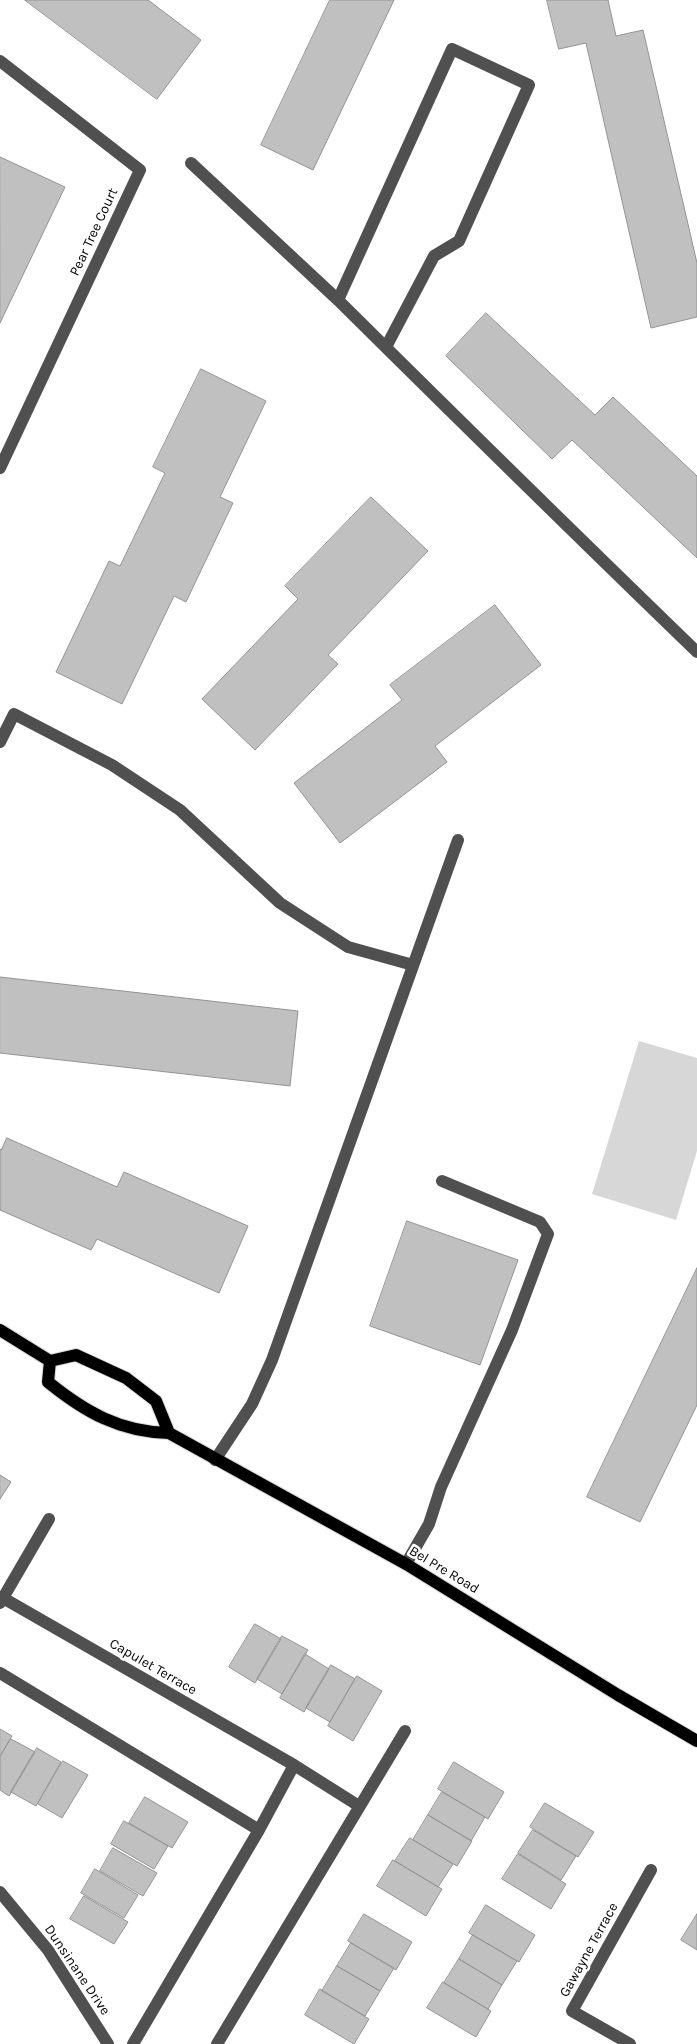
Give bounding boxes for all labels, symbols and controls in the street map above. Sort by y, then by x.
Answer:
street label: Pear Tree Court [66,185,122,279]
street label: Bel Pre Road [406,1543,482,1597]
street label: Capulet Terrace [106,1635,200,1699]
street label: Gawayne Terrace [556,1900,622,2000]
street label: Dunsinane Drive [41,1922,113,2018]

